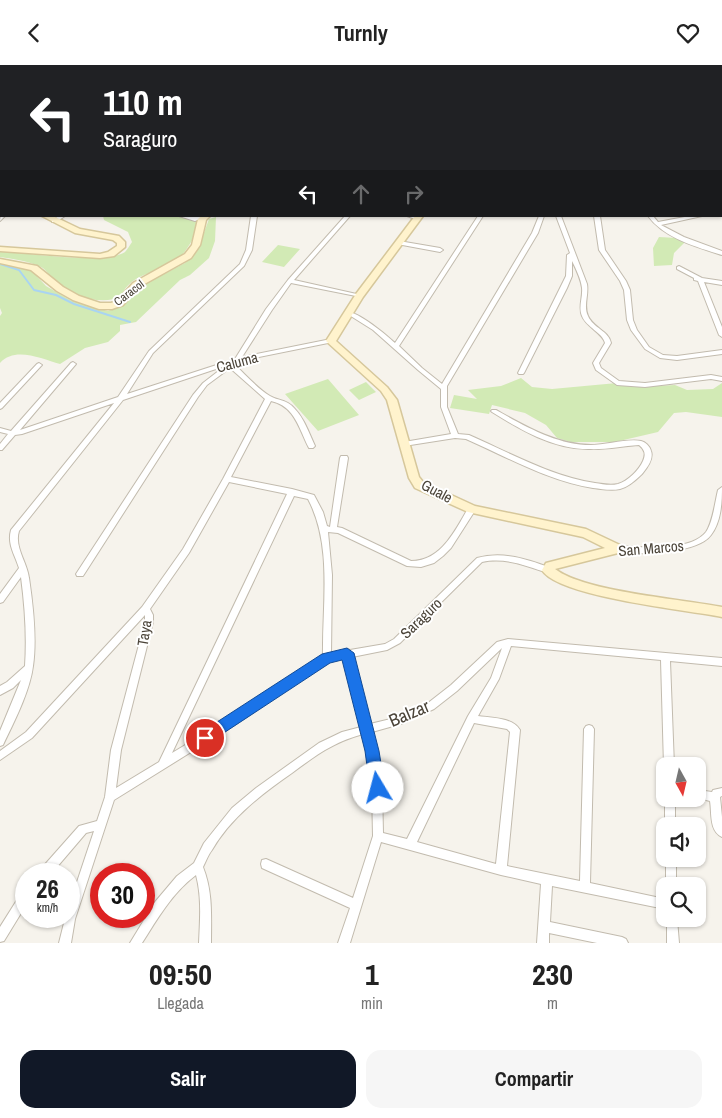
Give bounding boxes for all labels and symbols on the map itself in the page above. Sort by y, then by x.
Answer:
street label: Caracol [111,276,147,310]
street label: Caluma [214,346,260,378]
street label: Guale [418,474,457,508]
street label: San Marcos [617,535,685,561]
street label: Saraguro [396,593,447,643]
street label: Taya [132,618,156,648]
street label: Balzar [385,693,433,733]
pin [184,717,226,759]
north arrow [656,757,706,807]
position arrow [351,761,403,813]
speed limit sign: 30 [90,863,155,928]

